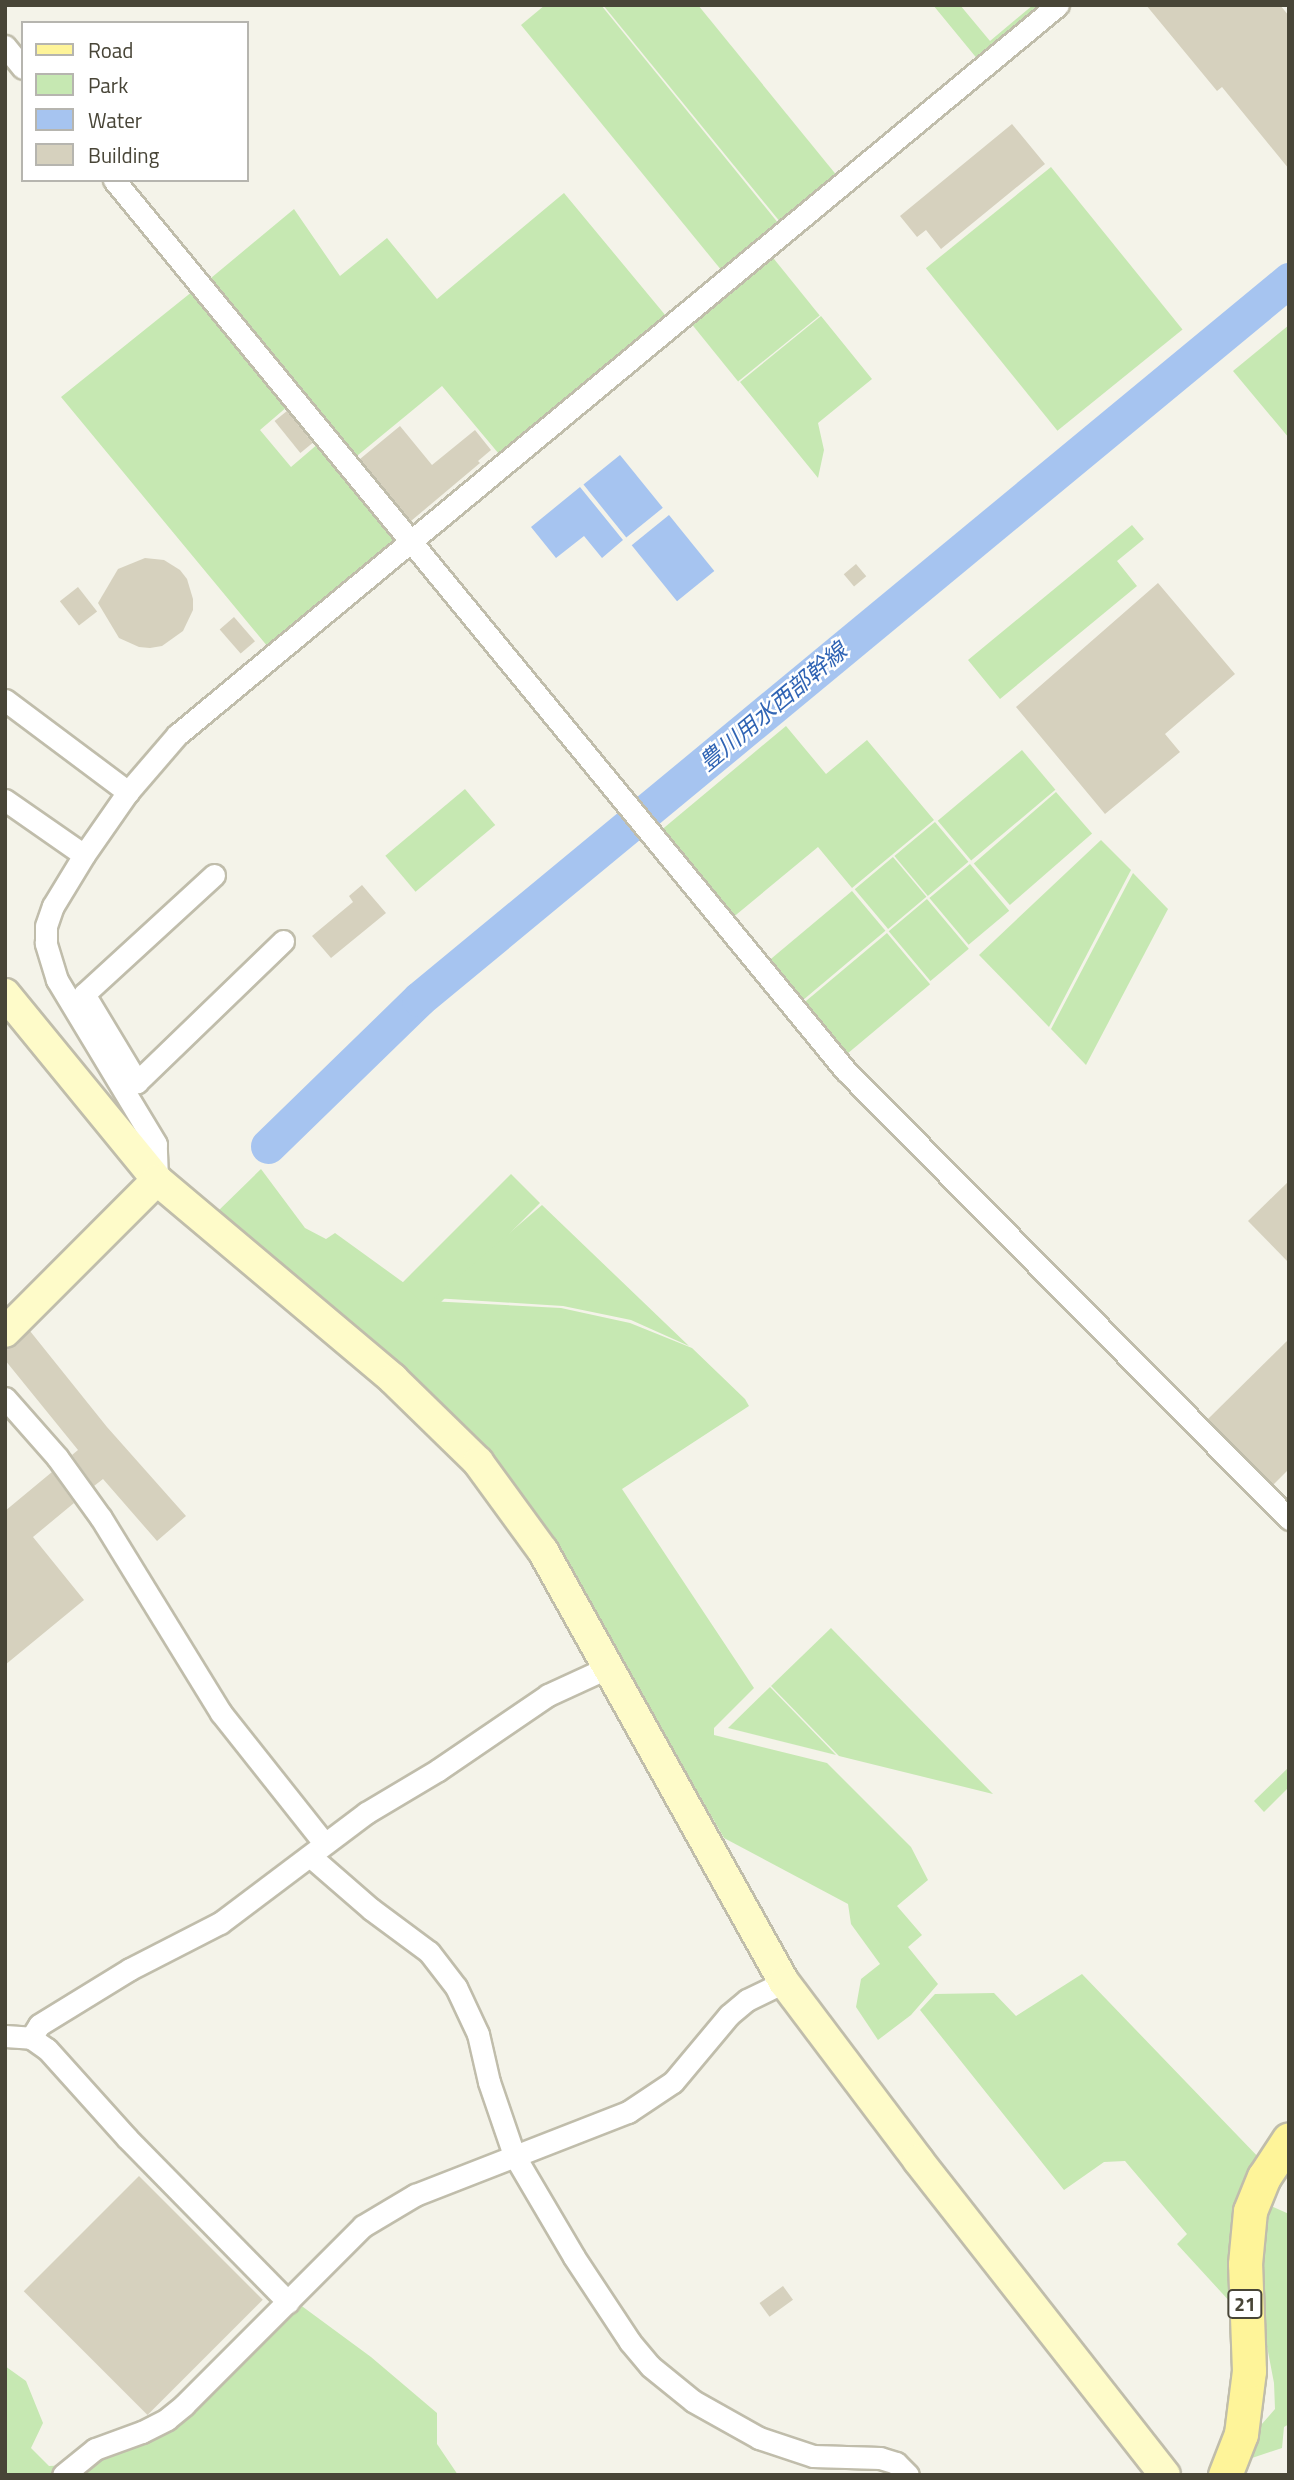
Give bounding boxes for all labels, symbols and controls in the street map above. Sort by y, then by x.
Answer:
legend [21,21,248,182]
text: Road [88,34,133,66]
text: Park [88,69,128,101]
text: Water [88,104,142,136]
text: Building [88,139,159,171]
water label: 豊川用水西部幹線 [694,637,852,777]
road number: 21 [1226,2288,1264,2320]

